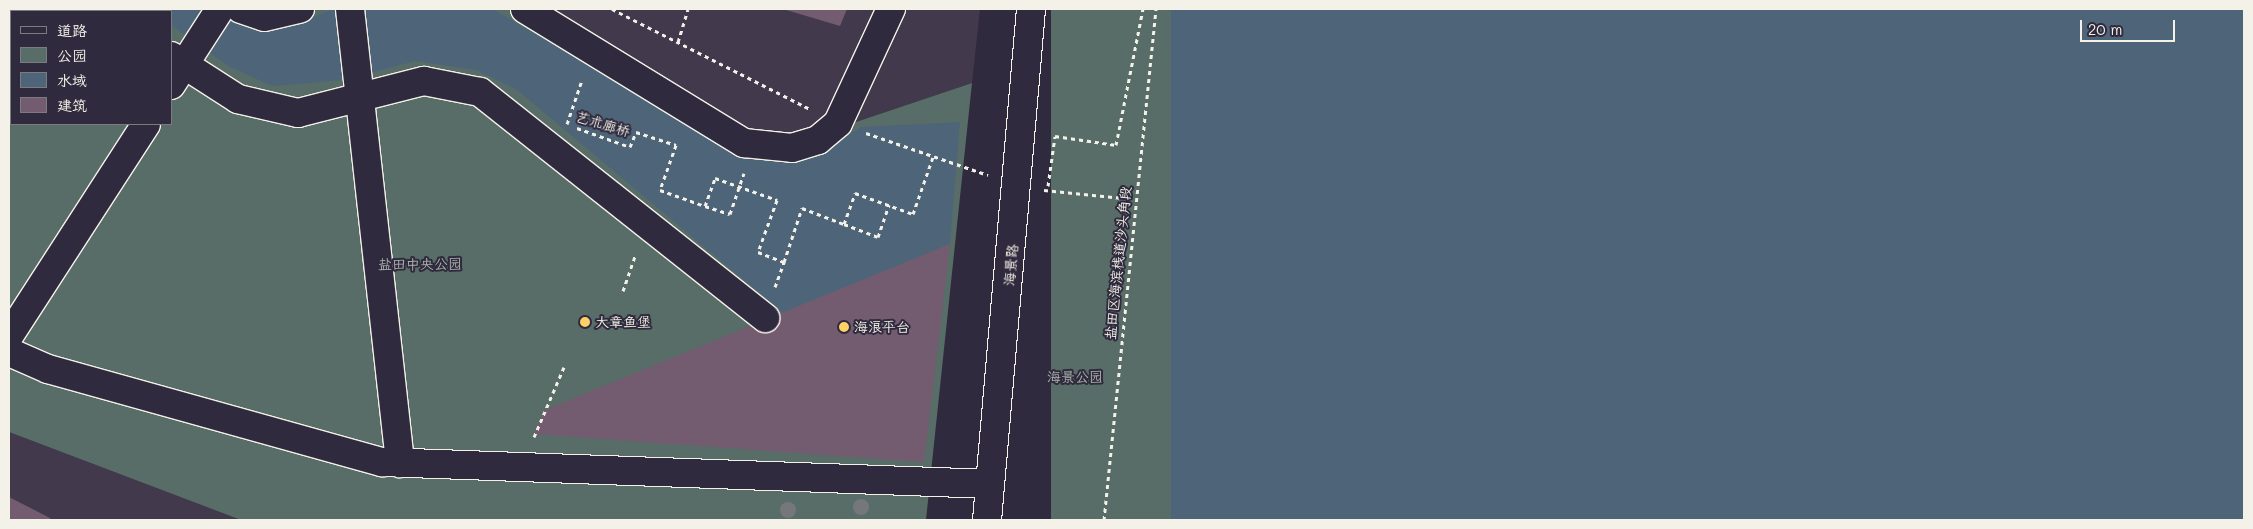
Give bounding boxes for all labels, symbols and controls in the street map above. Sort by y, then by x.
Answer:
legend [10,10,172,125]
scale bar [2083,10,2178,42]
text: 20 m [2088,19,2122,39]
text: 道路 [57,20,87,40]
text: 公园 [57,45,87,65]
text: 水域 [57,70,87,90]
text: 建筑 [57,95,87,115]
street label: 艺术廊桥 [574,108,632,140]
street label: 盐田区海滨栈道沙头角段 [1102,186,1134,340]
street label: 海景路 [1001,243,1021,287]
park label: 盐田中央公园 [378,256,462,272]
place label: 大章鱼堡 [595,314,651,330]
marker: 大章鱼堡 [579,316,591,328]
place label: 海浪平台 [854,319,910,335]
marker: 海浪平台 [838,321,850,333]
park label: 海景公园 [1047,369,1103,385]

